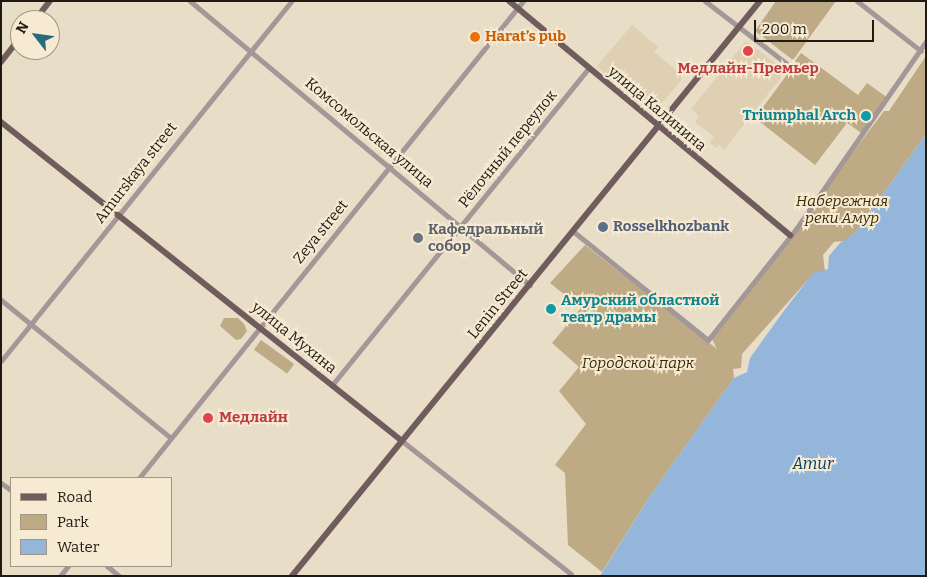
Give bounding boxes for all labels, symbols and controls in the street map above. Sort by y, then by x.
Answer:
north arrow [10,10,60,60]
scale bar [757,10,877,42]
text: N [12,19,33,37]
text: 200 m [762,20,807,38]
place label: Harat’s pub [485,28,566,46]
marker: Harat’s pub [469,31,481,43]
marker: Медлайн-Премьер [741,44,755,58]
place label: Медлайн-Премьер [677,60,819,78]
street label: улица Калинина [604,63,710,155]
street label: Комсомольская улица [301,74,437,192]
street label: Рёлочный переулок [455,87,561,211]
place label: Triumphal Arch [743,107,856,125]
marker: Triumphal Arch [860,110,872,122]
street label: Amurskaya street [91,119,181,227]
park label: Набережная реки Амур [796,192,888,227]
street label: Zeya street [290,197,352,267]
place label: Rosselkhozbank [613,218,729,236]
place label: Кафедральный собор [428,220,543,255]
marker: Rosselkhozbank [597,221,609,233]
marker: Кафедральный собор [412,232,424,244]
street label: Lenin Street [464,265,532,343]
place label: Амурский областной театр драмы [561,291,719,326]
street label: улица Мухина [248,298,340,378]
marker: Амурский областной театр драмы [545,303,557,315]
park label: Городской парк [582,355,694,373]
place label: Медлайн [219,409,288,427]
marker: Медлайн [201,411,215,425]
water label: Amur [792,454,834,474]
legend [10,477,172,567]
text: Road [57,488,92,506]
text: Park [57,513,89,531]
text: Water [57,538,99,556]

